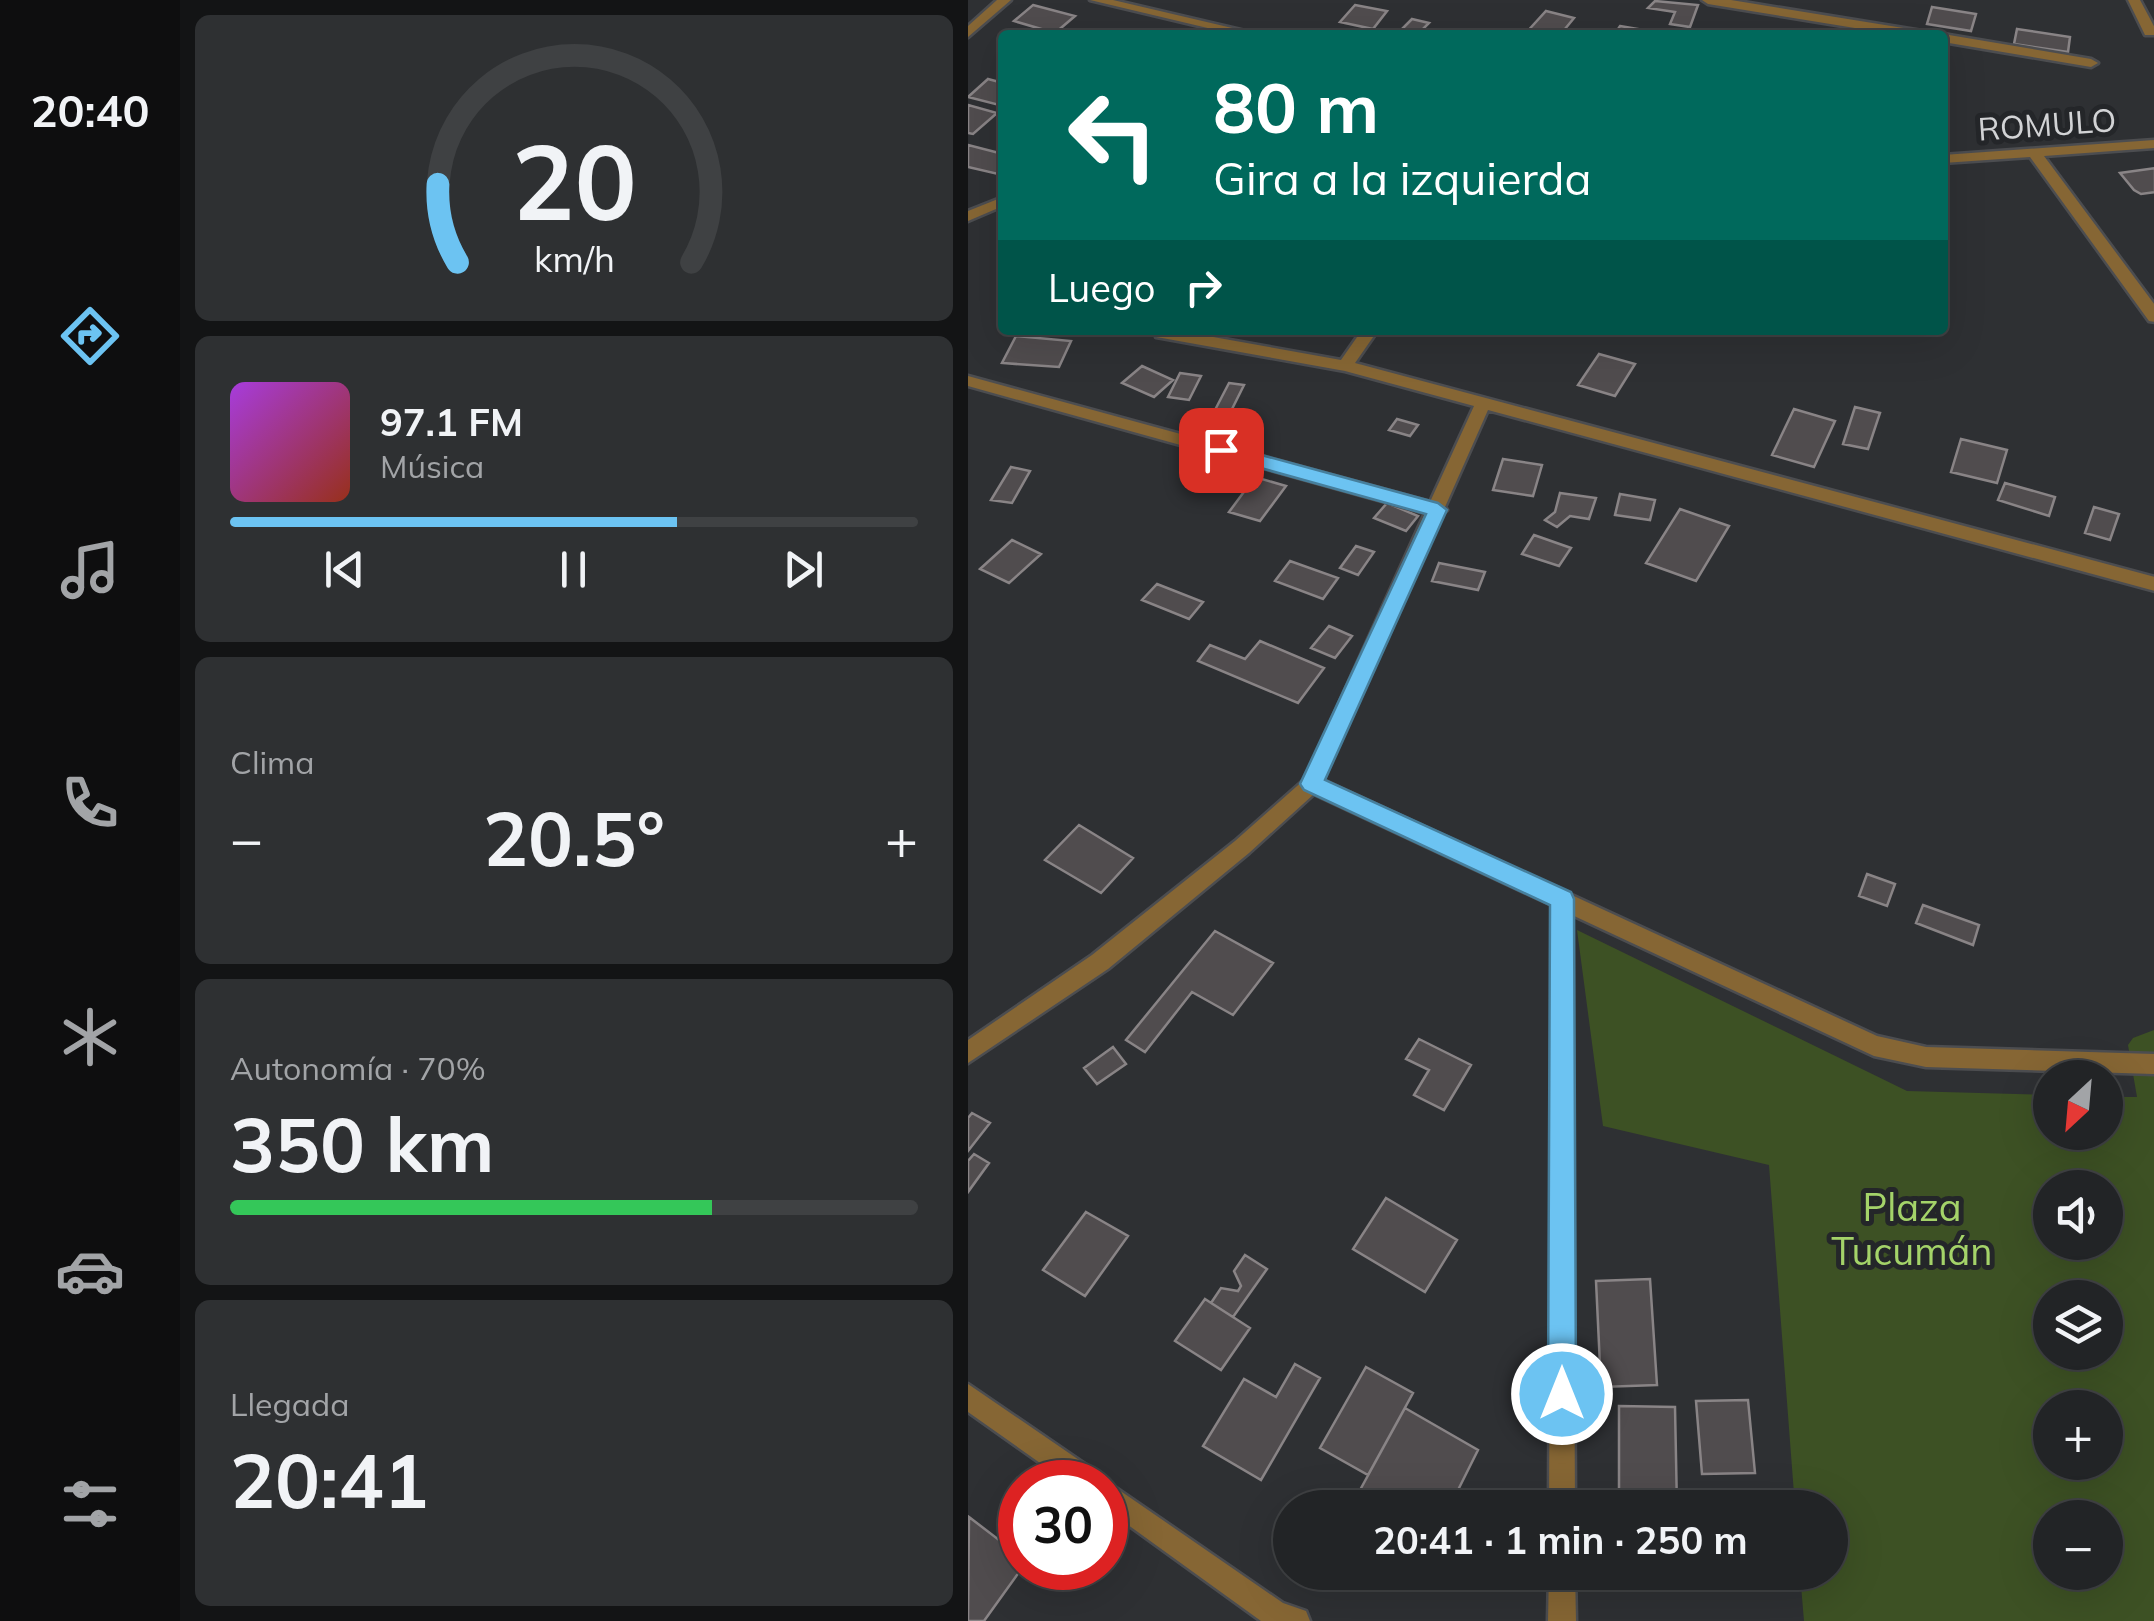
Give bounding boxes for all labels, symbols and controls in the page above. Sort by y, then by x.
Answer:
text: 80 m [1213,63,1379,151]
icon: left [1048,70,1178,200]
text: 20:40 [30,82,150,138]
street label: ROMULO [1976,99,2117,149]
text: 20 [512,115,636,246]
text: Gira a la izquierda [1213,150,1591,206]
text: km/h [534,236,614,281]
icon: right [1176,260,1231,315]
text: Luego [1048,264,1156,312]
icon: directions [55,301,125,371]
text: 97.1 FM [380,398,523,446]
pin [1179,408,1264,493]
icon: arrive [1194,423,1249,478]
text: Música [380,446,484,486]
icon: music [55,535,125,605]
icon: previous [317,542,372,597]
icon: pause [546,542,601,597]
icon: next [776,542,831,597]
text: Clima [230,742,314,782]
icon: phone [55,768,125,838]
text: 20.5° [483,791,665,885]
text: − [230,804,263,873]
text: + [885,804,918,873]
icon: climate [55,1002,125,1072]
text: Autonomía · 70% [230,1048,486,1088]
north arrow [2033,1060,2123,1150]
map controls [2033,1060,2123,1590]
text: 350 km [230,1097,494,1191]
button: sound [2033,1170,2123,1260]
park label: Plaza Tucumán [1831,1183,1993,1275]
icon: car [55,1236,125,1306]
button: layers [2033,1280,2123,1370]
position arrow [1510,1342,1614,1446]
text: Llegada [230,1384,349,1424]
button: + [2033,1390,2123,1480]
text: 20:41 [230,1433,429,1527]
speed limit sign: 30 [998,1460,1128,1590]
icon: filters [55,1469,125,1539]
button: − [2033,1500,2123,1590]
text: 20:41 · 1 min · 250 m [1373,1516,1748,1564]

